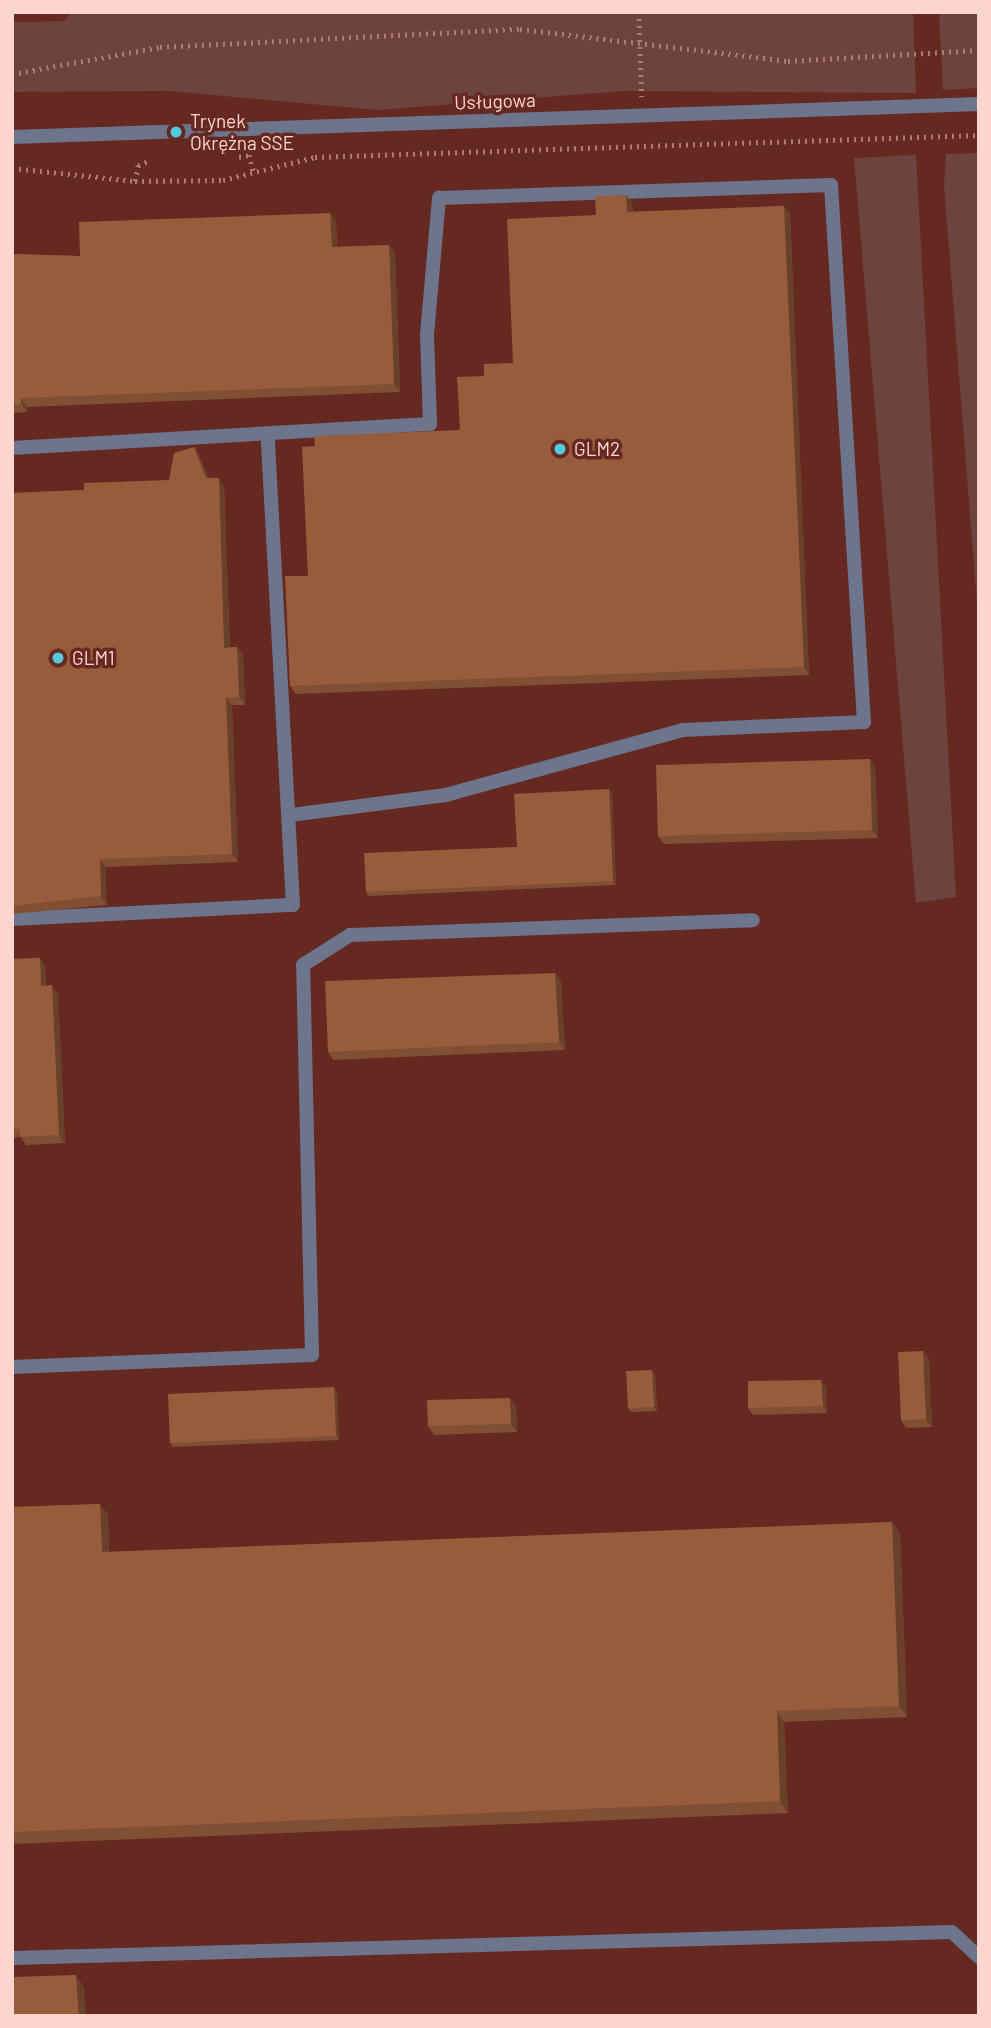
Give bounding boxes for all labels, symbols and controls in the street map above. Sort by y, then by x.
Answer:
street label: Usługowa [454,88,536,114]
place label: Trynek Okrężna SSE [190,110,294,154]
marker: Trynek Okrężna SSE [168,124,184,140]
place label: GLM2 [574,438,620,460]
marker: GLM2 [552,441,568,457]
place label: GLM1 [72,647,115,669]
marker: GLM1 [50,650,66,666]

